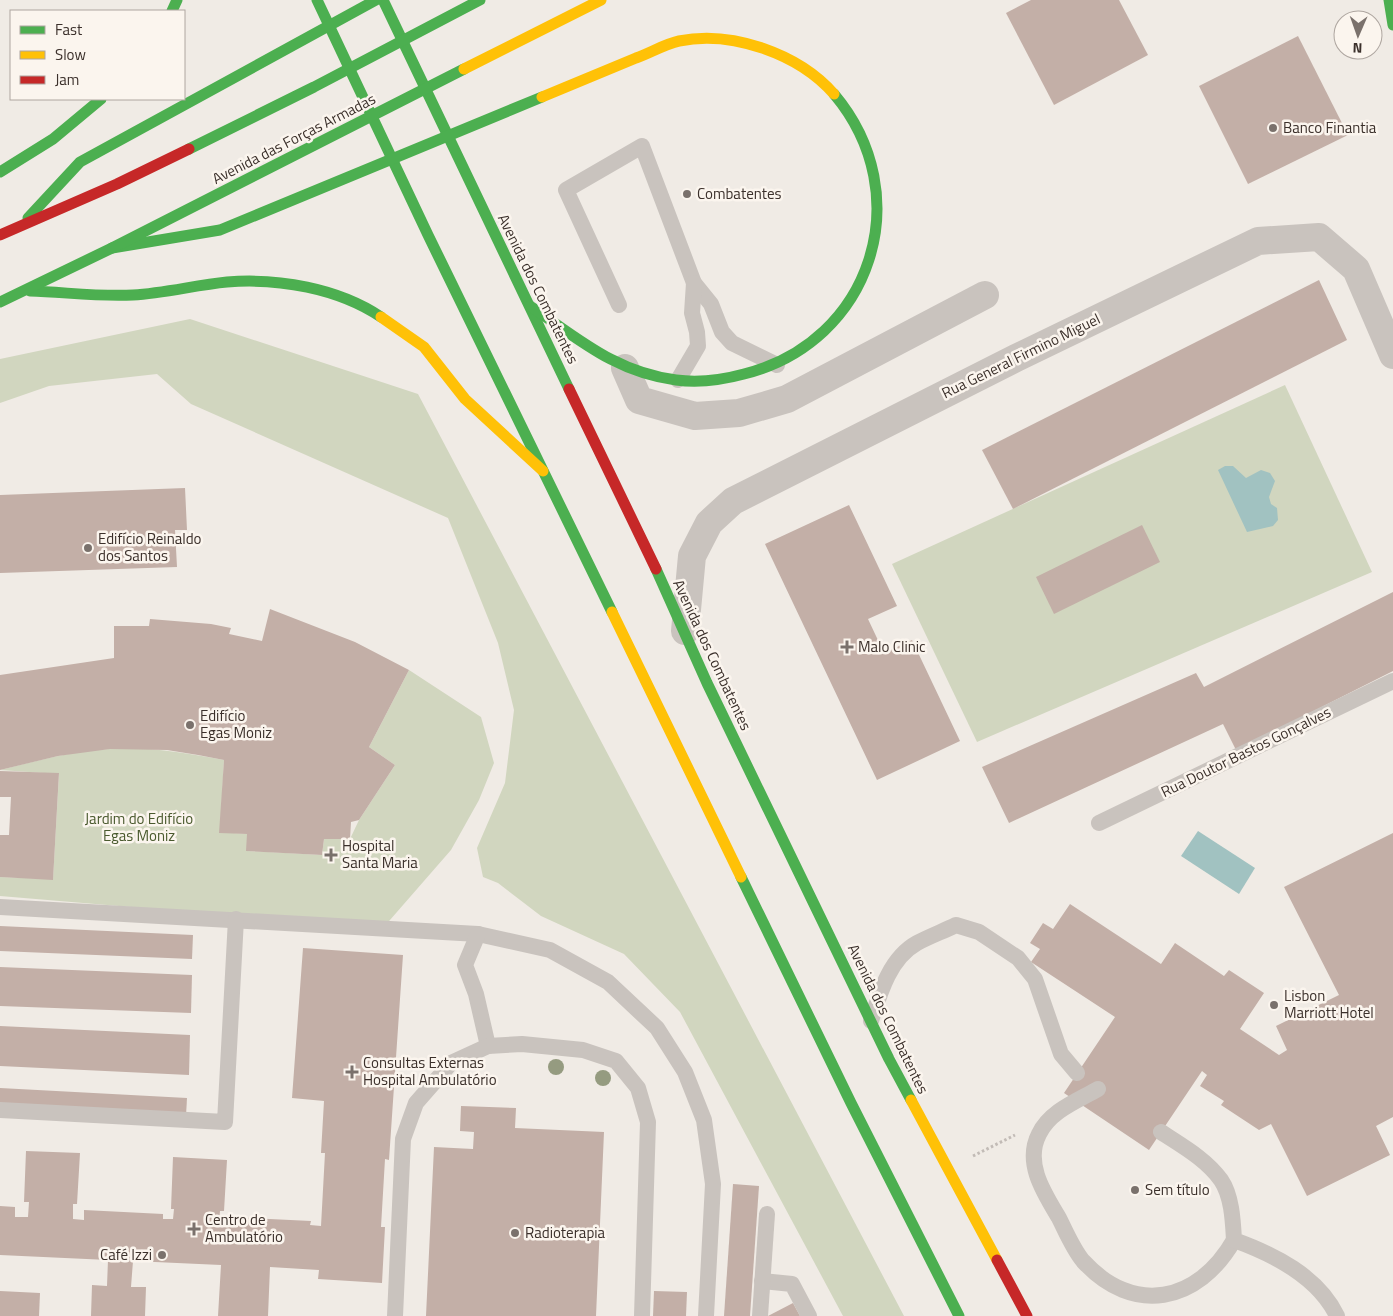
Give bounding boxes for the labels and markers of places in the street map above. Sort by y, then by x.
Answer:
place label: Banco Finantia [1283,116,1377,139]
marker: Banco Finantia [1267,122,1279,134]
place label: Combatentes [697,182,782,205]
marker: Combatentes [681,188,693,200]
place label: Edifício Reinaldo dos Santos [98,527,202,567]
marker: Edifício Reinaldo dos Santos [82,542,94,554]
place label: Malo Clinic [858,635,926,658]
marker: Malo Clinic [840,640,854,654]
place label: Edifício Egas Moniz [200,704,272,744]
marker: Edifício Egas Moniz [184,719,196,731]
place label: Hospital Santa Maria [342,834,418,874]
marker: Hospital Santa Maria [324,848,338,862]
place label: Lisbon Marriott Hotel [1284,984,1374,1024]
marker: Lisbon Marriott Hotel [1268,999,1280,1011]
place label: Consultas Externas Hospital Ambulatório [363,1051,497,1091]
marker: Consultas Externas Hospital Ambulatório [345,1065,359,1079]
place label: Sem título [1145,1178,1210,1201]
marker: Sem título [1129,1184,1141,1196]
place label: Centro de Ambulatório [205,1208,283,1248]
place label: Radioterapia [525,1221,606,1244]
marker: Centro de Ambulatório [187,1222,201,1236]
marker: Radioterapia [509,1227,521,1239]
place label: Café Izzi [100,1243,152,1266]
marker: Café Izzi [156,1249,168,1261]

